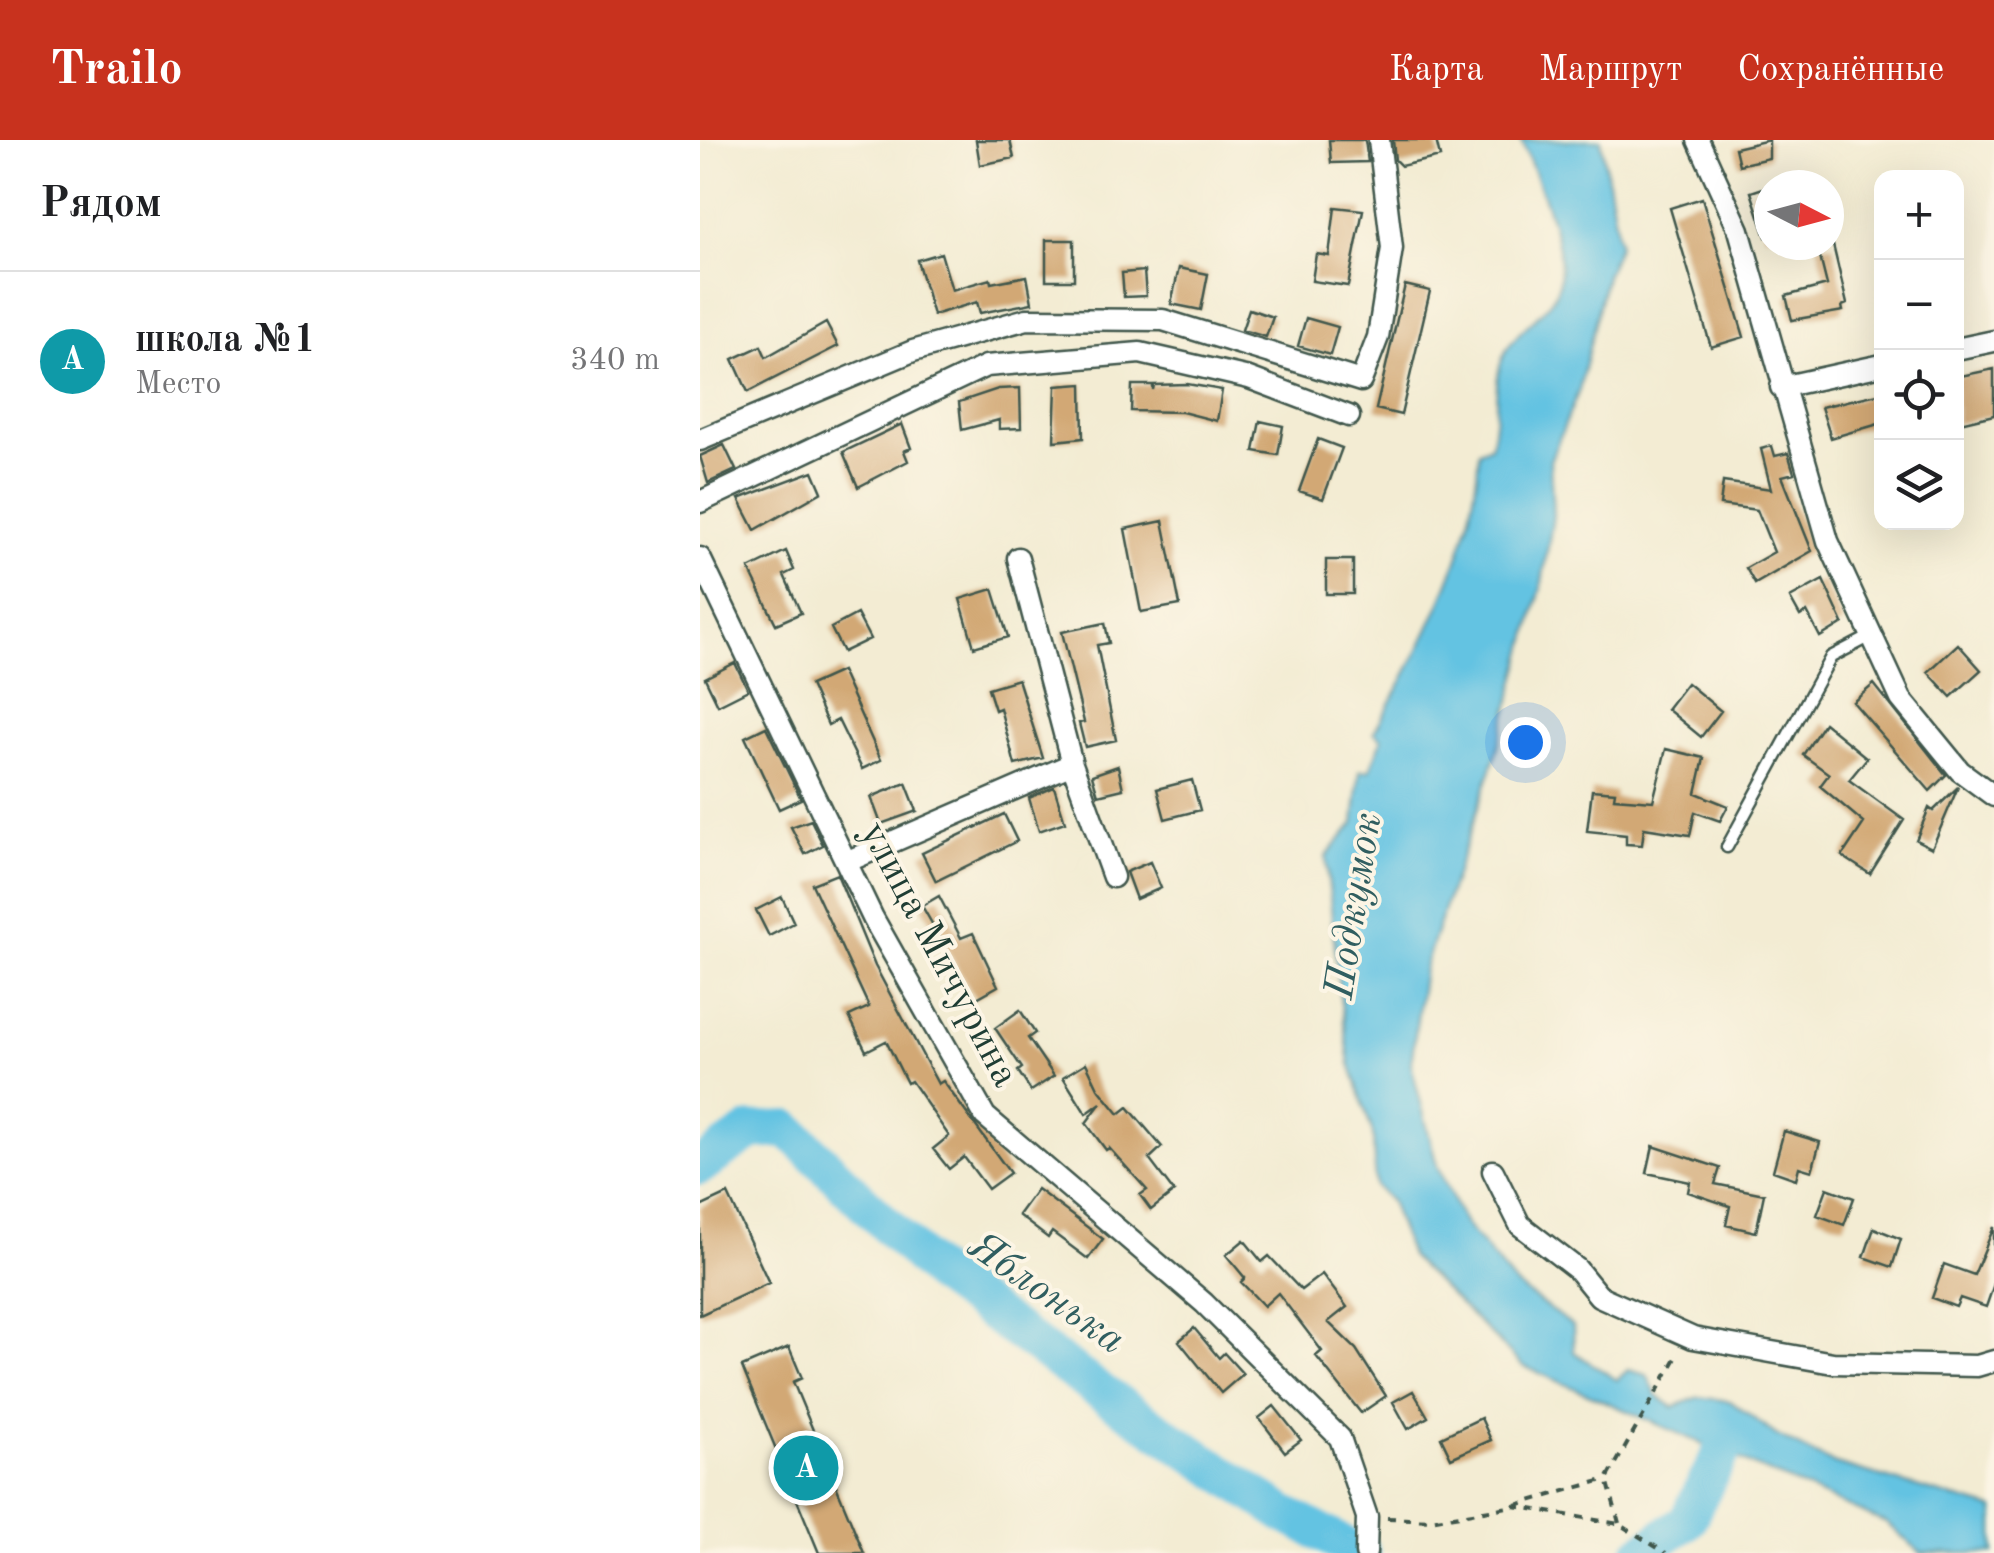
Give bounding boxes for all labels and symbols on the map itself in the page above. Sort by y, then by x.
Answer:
north arrow [1754,170,1844,260]
your location [1500,717,1551,768]
water label: Подкумок [1319,810,1390,1003]
street label: улица Мичурина [851,816,1025,1094]
water label: Яблонька [960,1225,1132,1363]
pin: A [774,1430,838,1506]

